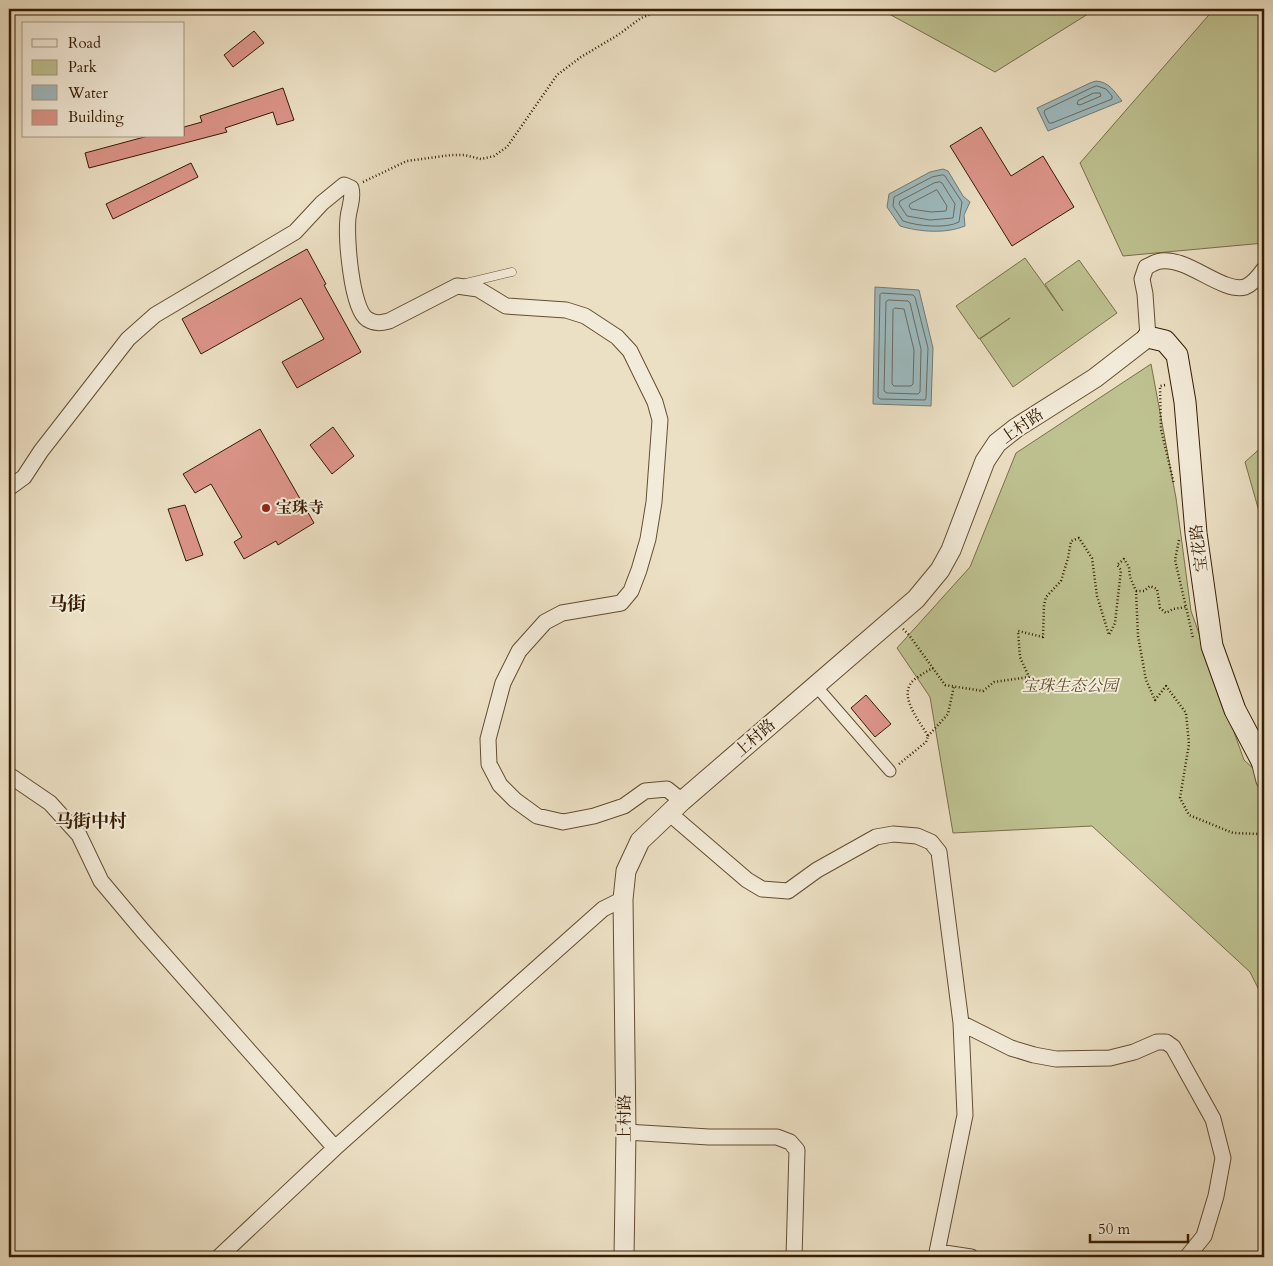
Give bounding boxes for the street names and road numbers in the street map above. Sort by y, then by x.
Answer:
street label: 上村路 [996,403,1048,449]
street label: 宝花路 [1185,523,1213,573]
street label: 上村路 [730,714,780,762]
street label: 上村路 [614,1094,636,1142]

